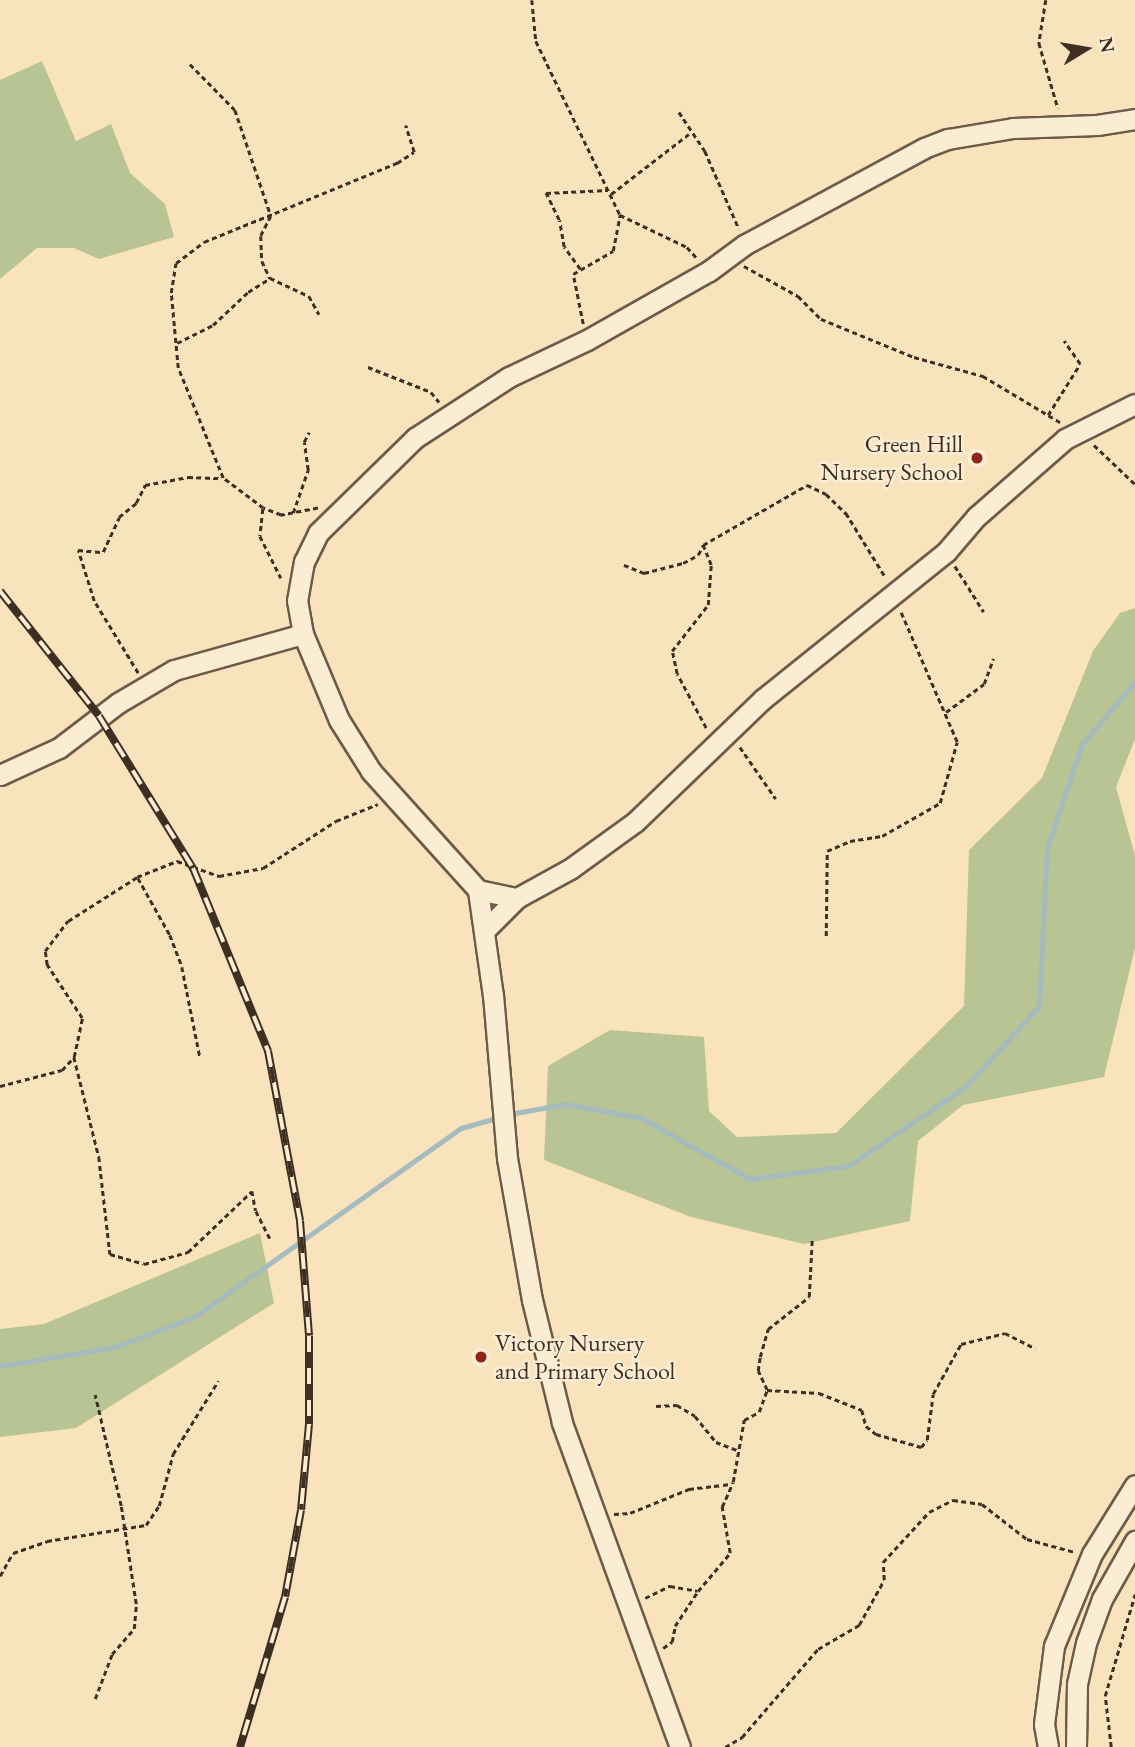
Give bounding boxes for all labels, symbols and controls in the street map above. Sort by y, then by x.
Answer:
north arrow [1051,14,1121,84]
text: N [1093,35,1121,55]
place label: Green Hill Nursery School [820,430,963,486]
marker: Green Hill Nursery School [969,450,985,466]
place label: Victory Nursery and Primary School [495,1329,675,1385]
marker: Victory Nursery and Primary School [473,1349,489,1365]

